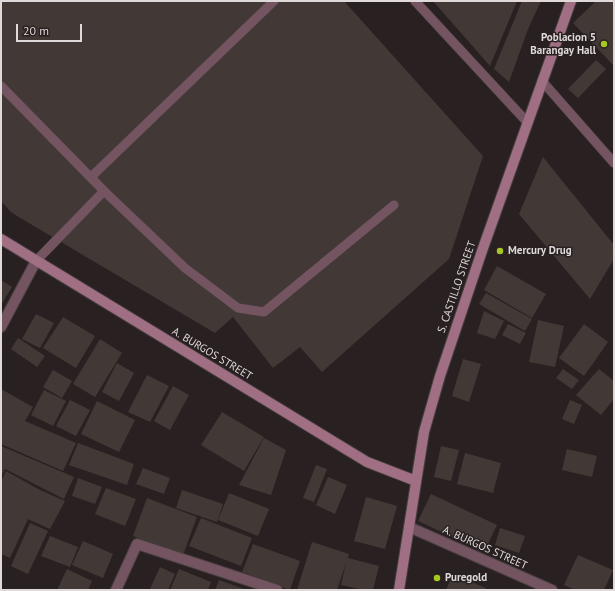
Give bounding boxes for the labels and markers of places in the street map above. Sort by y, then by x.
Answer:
place label: Poblacion 5 Barangay Hall [530,31,596,57]
marker: Poblacion 5 Barangay Hall [599,39,609,49]
place label: Mercury Drug [508,244,572,258]
marker: Mercury Drug [495,246,505,256]
place label: Puregold [445,571,487,585]
marker: Puregold [432,573,442,583]

